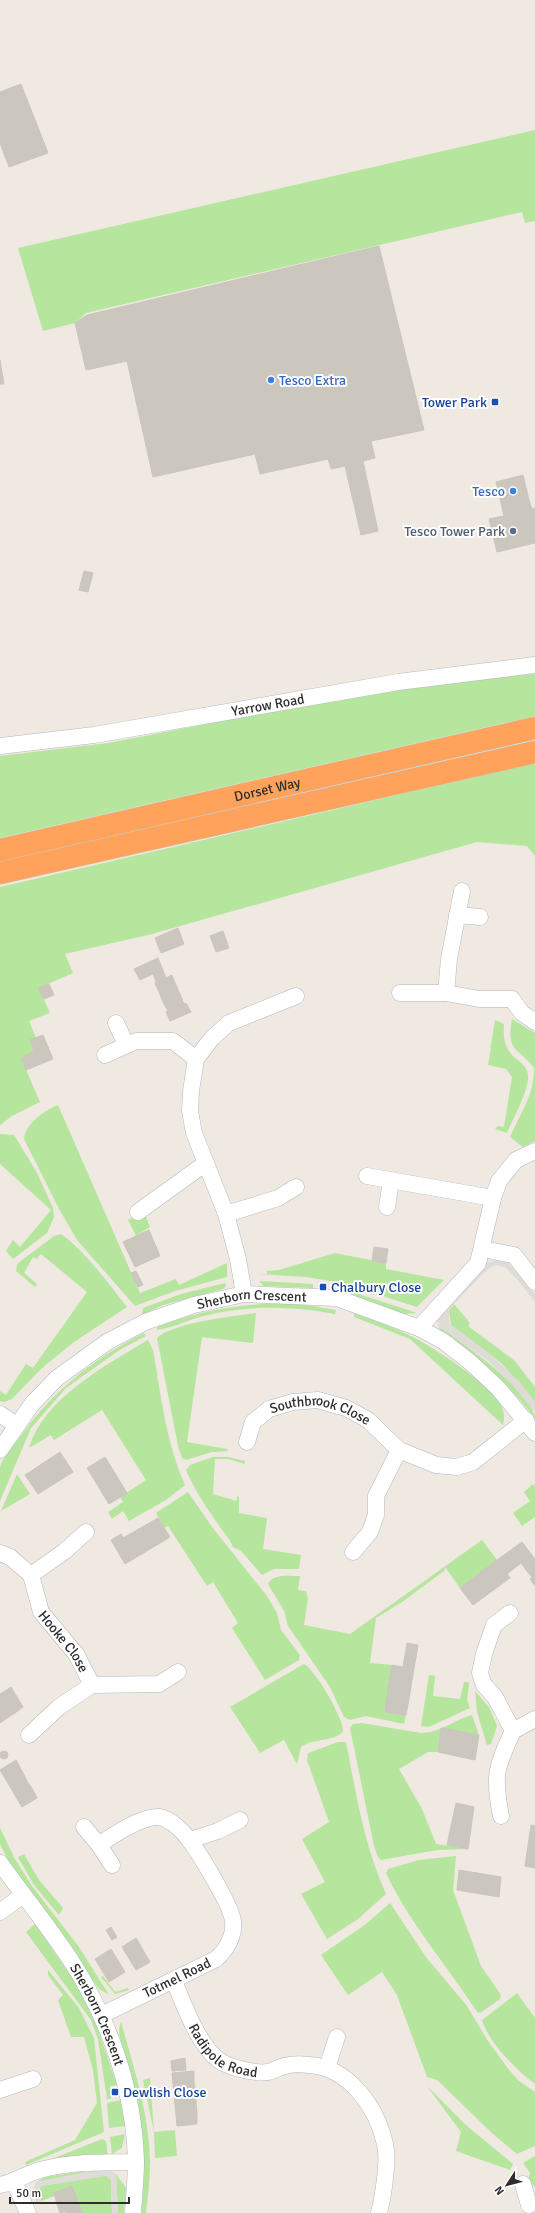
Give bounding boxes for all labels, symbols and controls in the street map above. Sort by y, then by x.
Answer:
place label: Tesco Extra [279,372,346,389]
marker: Tesco Extra [266,375,276,385]
place label: Tower Park [422,394,487,411]
marker: Tower Park [490,397,500,407]
place label: Tesco [472,483,505,500]
marker: Tesco [508,486,518,496]
place label: Tesco Tower Park [404,523,505,540]
marker: Tesco Tower Park [508,526,518,536]
street label: Yarrow Road [230,690,306,719]
street label: Dorset Way [232,773,302,805]
place label: Chalbury Close [331,1279,421,1296]
marker: Chalbury Close [318,1282,328,1292]
street label: Sherborn Crescent [195,1285,307,1313]
street label: Southbrook Close [268,1391,374,1428]
street label: Hooke Close [35,1607,92,1675]
street label: Totmel Road [140,1954,214,2002]
street label: Sherborn Crescent [66,1960,128,2068]
street label: Radipole Road [185,2021,259,2081]
place label: Dewlish Close [123,2084,207,2101]
marker: Dewlish Close [110,2087,120,2097]
north arrow [487,2165,527,2205]
scale bar [10,2179,129,2205]
text: N [492,2184,507,2198]
text: 50 m [16,2186,41,2201]

